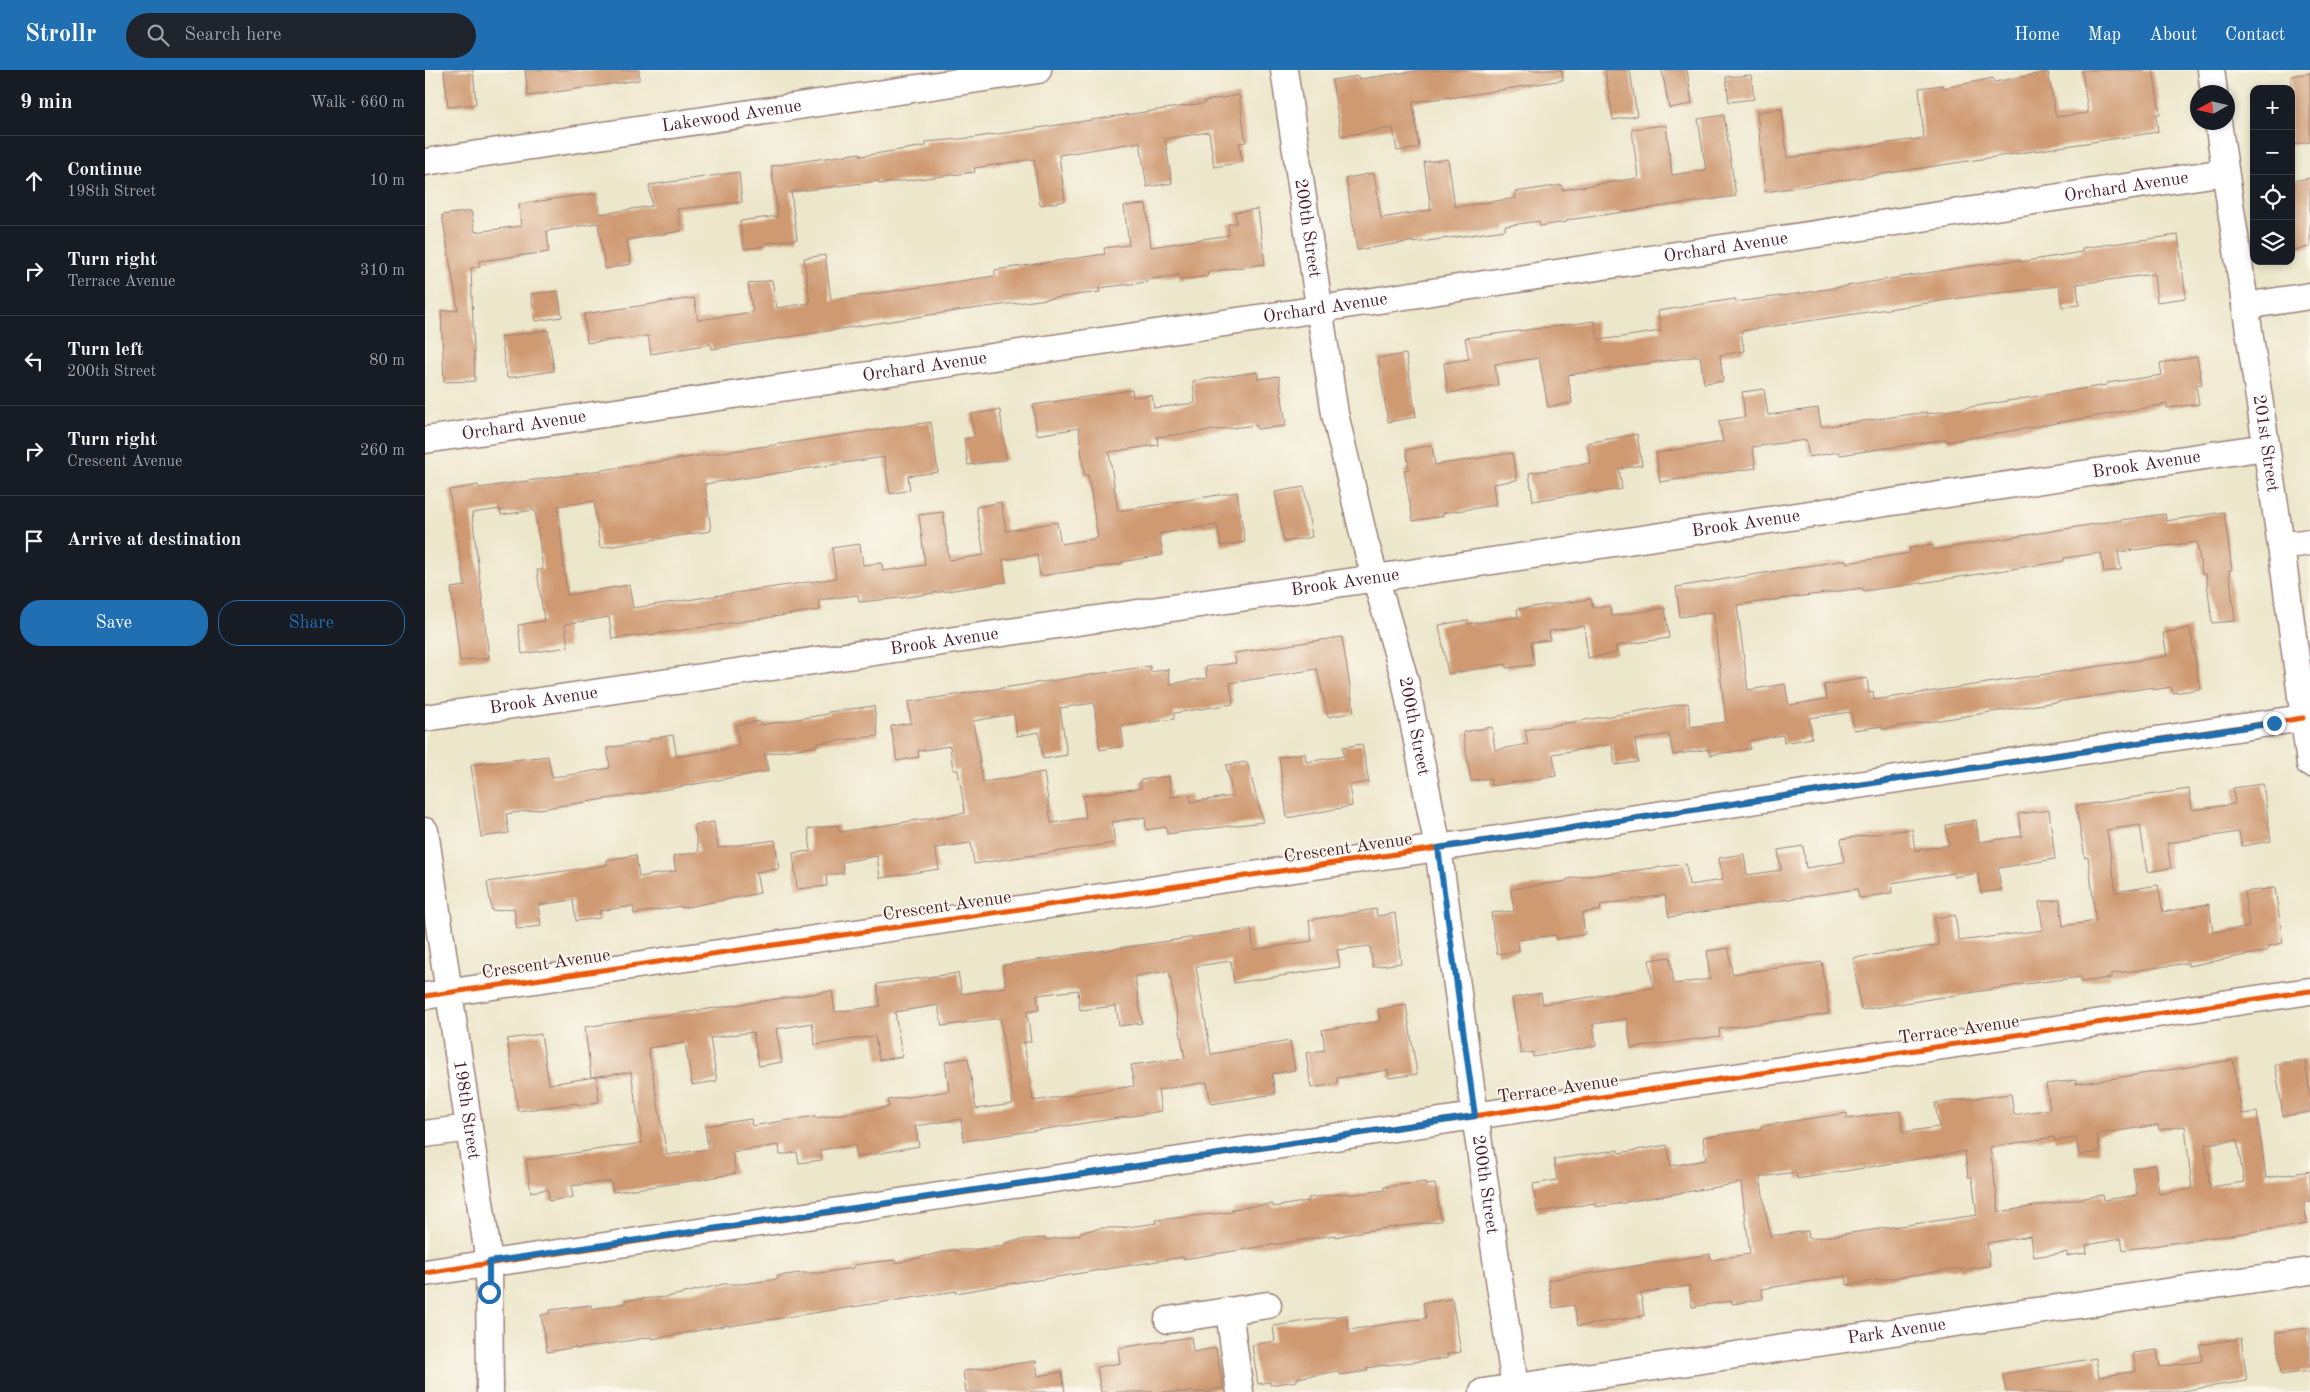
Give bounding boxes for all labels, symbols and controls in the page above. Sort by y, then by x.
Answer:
search box [126,13,476,58]
icon: search [144,21,172,49]
text: Strollr [25,23,96,47]
text: Search here [184,26,282,45]
text: Home [2014,26,2060,44]
text: Map [2088,26,2121,44]
text: About [2149,26,2197,44]
text: Contact [2225,26,2285,44]
north arrow [2190,85,2235,130]
map controls [2250,85,2295,265]
button: + [2250,85,2295,130]
text: 9 min [20,92,73,113]
text: Walk · 660 m [310,95,405,111]
street label: Lakewood Avenue [660,97,803,135]
button: − [2250,130,2295,175]
text: Continue [67,161,142,180]
icon: ahead [20,167,48,195]
street label: Orchard Avenue [2063,169,2190,205]
text: 10 m [369,173,405,189]
button: locate [2250,175,2295,220]
street label: 200th Street [1291,177,1324,279]
text: 198th Street [67,184,156,200]
button: layers [2250,220,2295,265]
street label: Orchard Avenue [1662,229,1789,266]
text: Turn right [67,251,157,270]
icon: right [20,257,48,285]
text: 310 m [360,263,405,279]
text: Terrace Avenue [67,274,175,290]
street label: Orchard Avenue [1262,290,1389,326]
text: Turn left [67,341,144,360]
icon: left [20,347,48,375]
street label: Orchard Avenue [861,349,988,385]
text: 80 m [369,353,405,369]
text: 200th Street [67,364,156,380]
street label: 201st Street [2250,394,2282,493]
street label: Orchard Avenue [460,408,587,444]
text: Turn right [67,431,157,450]
icon: right [20,437,48,465]
text: 260 m [360,443,405,459]
street label: Brook Avenue [2091,448,2202,481]
text: Crescent Avenue [67,454,182,470]
street label: Brook Avenue [1690,507,1801,540]
icon: arrive [20,527,48,555]
text: Arrive at destination [67,531,241,550]
street label: Brook Avenue [1290,566,1400,599]
button: Save [20,600,208,646]
button: Share [218,600,405,646]
street label: Brook Avenue [889,625,1000,658]
street label: 200th Street [1396,675,1433,777]
street label: Brook Avenue [488,684,599,717]
route end [2263,712,2286,735]
street label: Crescent Avenue [1282,830,1414,866]
street label: Crescent Avenue [881,888,1013,924]
street label: Crescent Avenue [480,946,612,982]
street label: Terrace Avenue [1897,1013,2021,1047]
street label: 198th Street [450,1059,483,1161]
street label: Terrace Avenue [1496,1072,1620,1106]
street label: 200th Street [1469,1134,1501,1236]
route start [478,1281,501,1304]
street label: Park Avenue [1846,1315,1947,1348]

